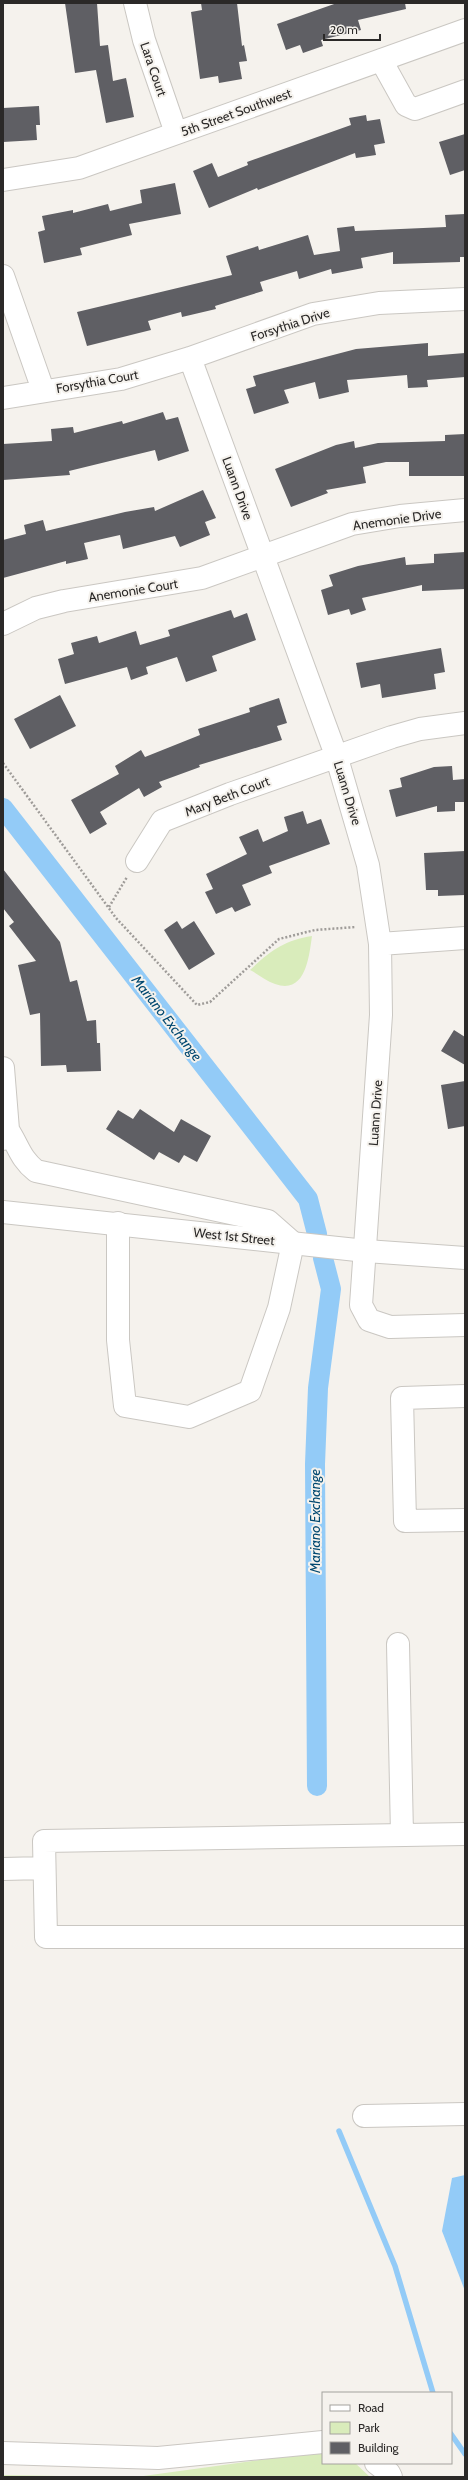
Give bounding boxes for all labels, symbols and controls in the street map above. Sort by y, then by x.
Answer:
scale bar [324,16,380,42]
text: 20 m [330,22,358,37]
street label: Lara Court [137,40,171,99]
street label: 5th Street Southwest [179,84,294,139]
street label: Forsythia Drive [249,304,332,344]
street label: Forsythia Court [55,366,140,396]
street label: Luann Drive [219,454,257,522]
street label: Anemonie Drive [352,505,443,533]
street label: Anemonie Court [87,575,179,605]
street label: Luann Drive [331,759,365,827]
street label: Mary Beth Court [182,772,272,819]
water label: Mariano Exchange [127,971,206,1065]
street label: Luann Drive [365,1079,385,1147]
street label: West 1st Street [193,1224,276,1248]
water label: Mariano Exchange [306,1469,324,1574]
legend [322,2392,452,2464]
text: Road [358,2400,384,2415]
text: Park [358,2420,380,2435]
text: Building [358,2440,400,2455]

